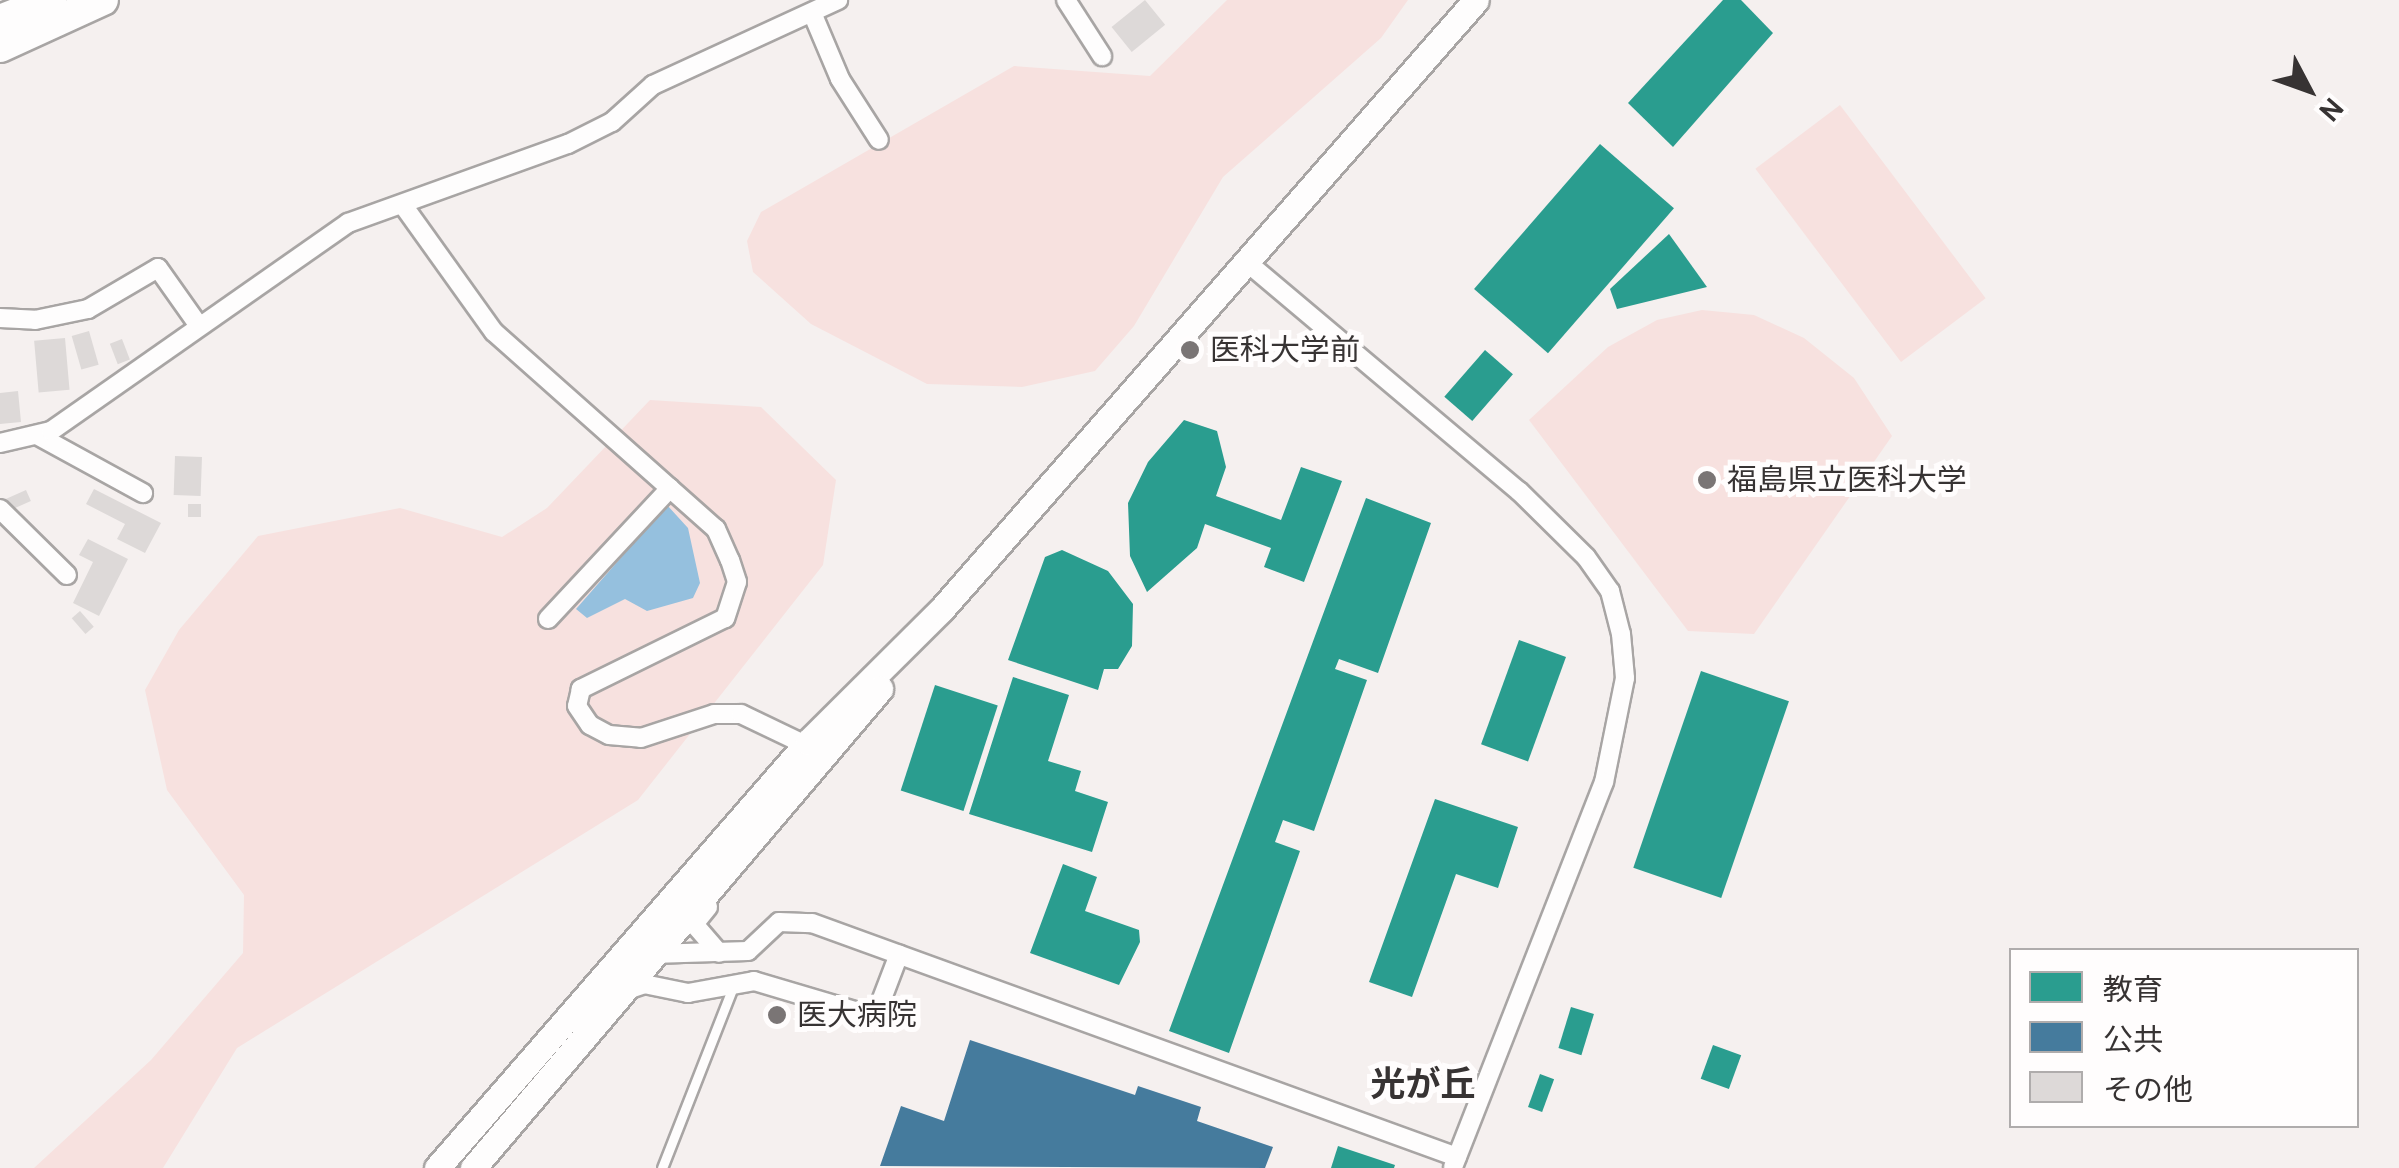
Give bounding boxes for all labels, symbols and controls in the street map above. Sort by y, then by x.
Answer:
north arrow [2259,40,2359,140]
text: N [2312,91,2351,128]
place label: 医科大学前 [1210,332,1360,368]
marker: 医科大学前 [1179,339,1201,361]
place label: 福島県立医科大学 [1727,462,1967,498]
marker: 福島県立医科大学 [1696,469,1718,491]
legend [2009,948,2359,1128]
text: 教育 [2103,971,2163,1008]
place label: 医大病院 [797,997,917,1033]
marker: 医大病院 [766,1004,788,1026]
text: 公共 [2103,1021,2163,1058]
district label: 光が丘 [1371,1063,1475,1105]
text: その他 [2103,1071,2193,1108]

